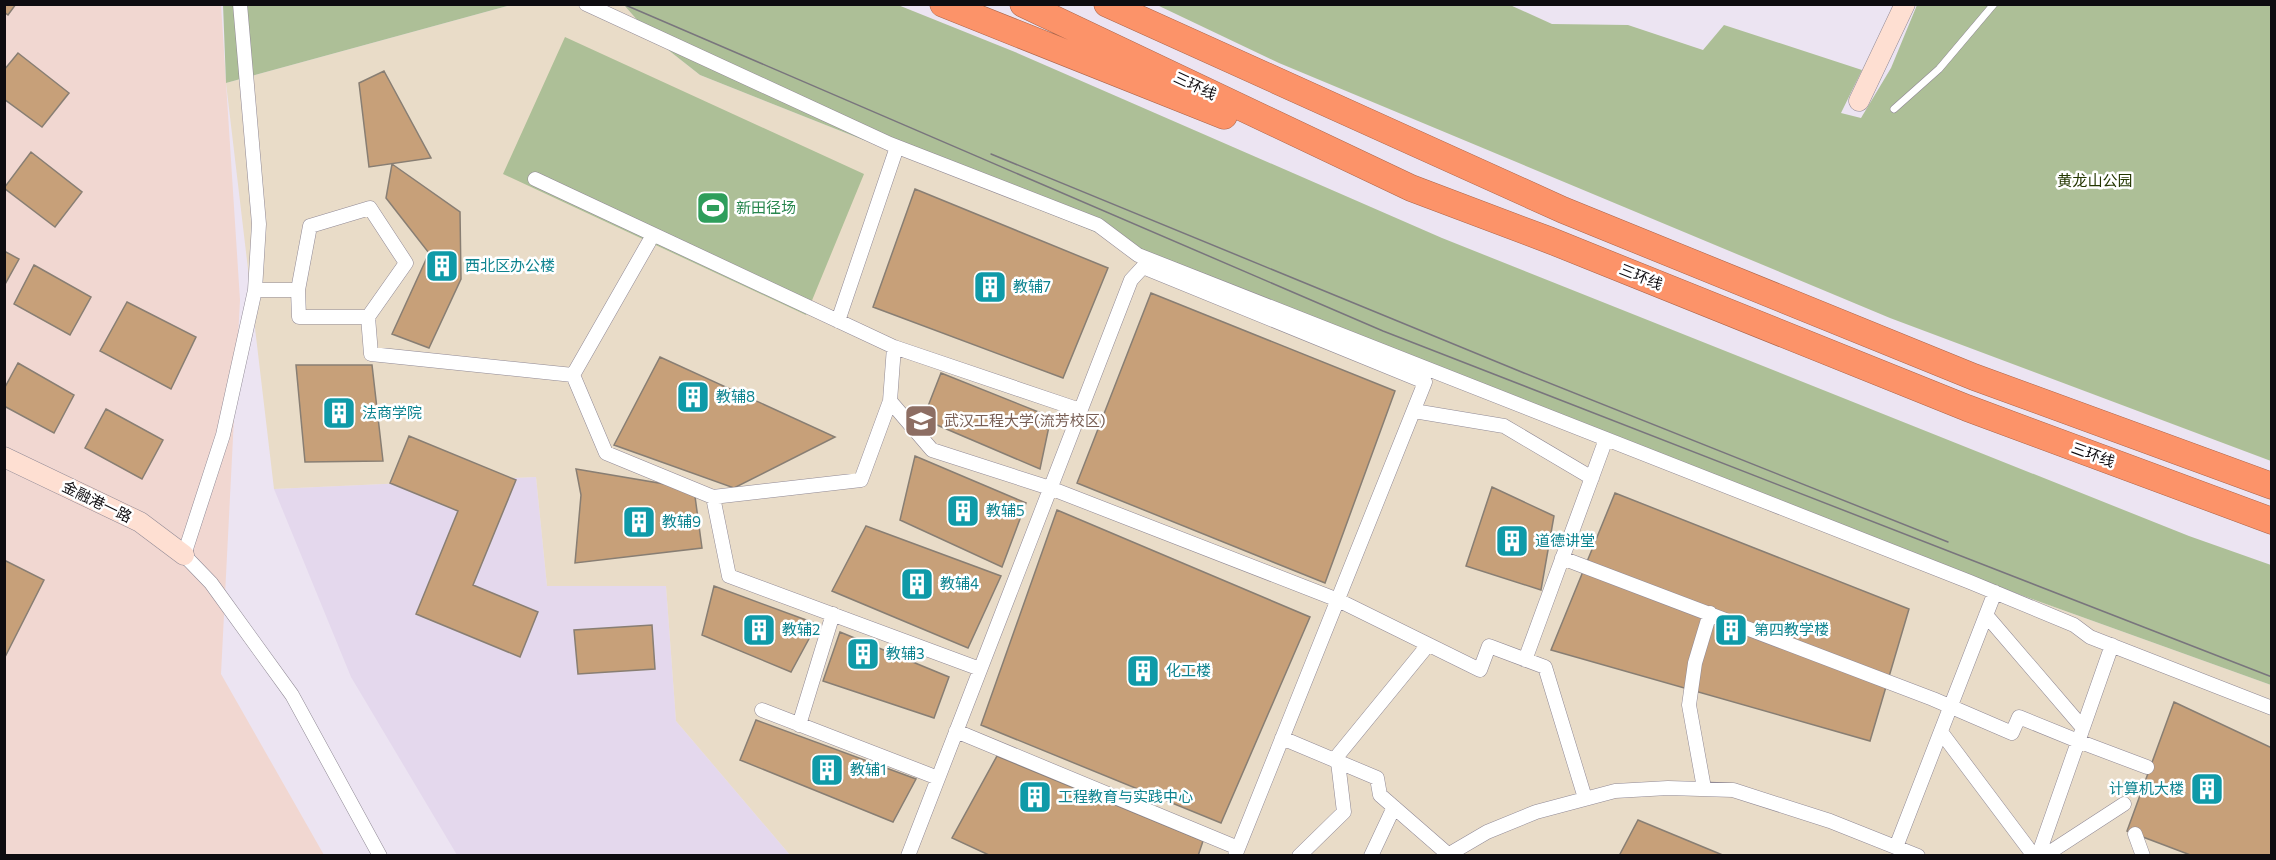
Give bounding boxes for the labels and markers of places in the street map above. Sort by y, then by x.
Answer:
sports icon: 新田径场 [695,190,731,226]
place label: 新田径场 [736,198,796,216]
building icon: 西北区办公楼 [424,248,460,284]
place label: 西北区办公楼 [465,256,555,274]
building icon: 教辅7 [972,269,1008,305]
place label: 教辅7 [1013,277,1051,295]
building icon: 教辅8 [675,379,711,415]
place label: 教辅8 [716,387,755,405]
building icon: 法商学院 [321,395,357,431]
place label: 法商学院 [362,403,422,421]
school or university icon: 武汉工程大学(流芳校区) [903,403,939,439]
place label: 武汉工程大学(流芳校区) [944,411,1106,429]
building icon: 教辅5 [945,493,981,529]
place label: 教辅5 [986,501,1025,519]
building icon: 教辅9 [621,504,657,540]
place label: 教辅9 [662,512,701,530]
building icon: 道德讲堂 [1494,523,1530,559]
place label: 道德讲堂 [1535,531,1595,549]
building icon: 教辅4 [899,566,935,602]
place label: 教辅4 [940,574,979,592]
building icon: 教辅2 [741,612,777,648]
building icon: 第四教学楼 [1713,612,1749,648]
place label: 教辅2 [782,620,820,638]
place label: 第四教学楼 [1754,620,1829,638]
building icon: 教辅3 [845,636,881,672]
place label: 教辅3 [886,644,925,662]
building icon: 化工楼 [1125,653,1161,689]
place label: 化工楼 [1166,661,1211,679]
building icon: 教辅1 [809,752,845,788]
place label: 教辅1 [850,760,886,778]
building icon: 计算机大楼 [2189,771,2225,807]
building icon: 工程教育与实践中心 [1017,779,1053,815]
place label: 计算机大楼 [2109,779,2184,797]
place label: 工程教育与实践中心 [1058,787,1193,805]

